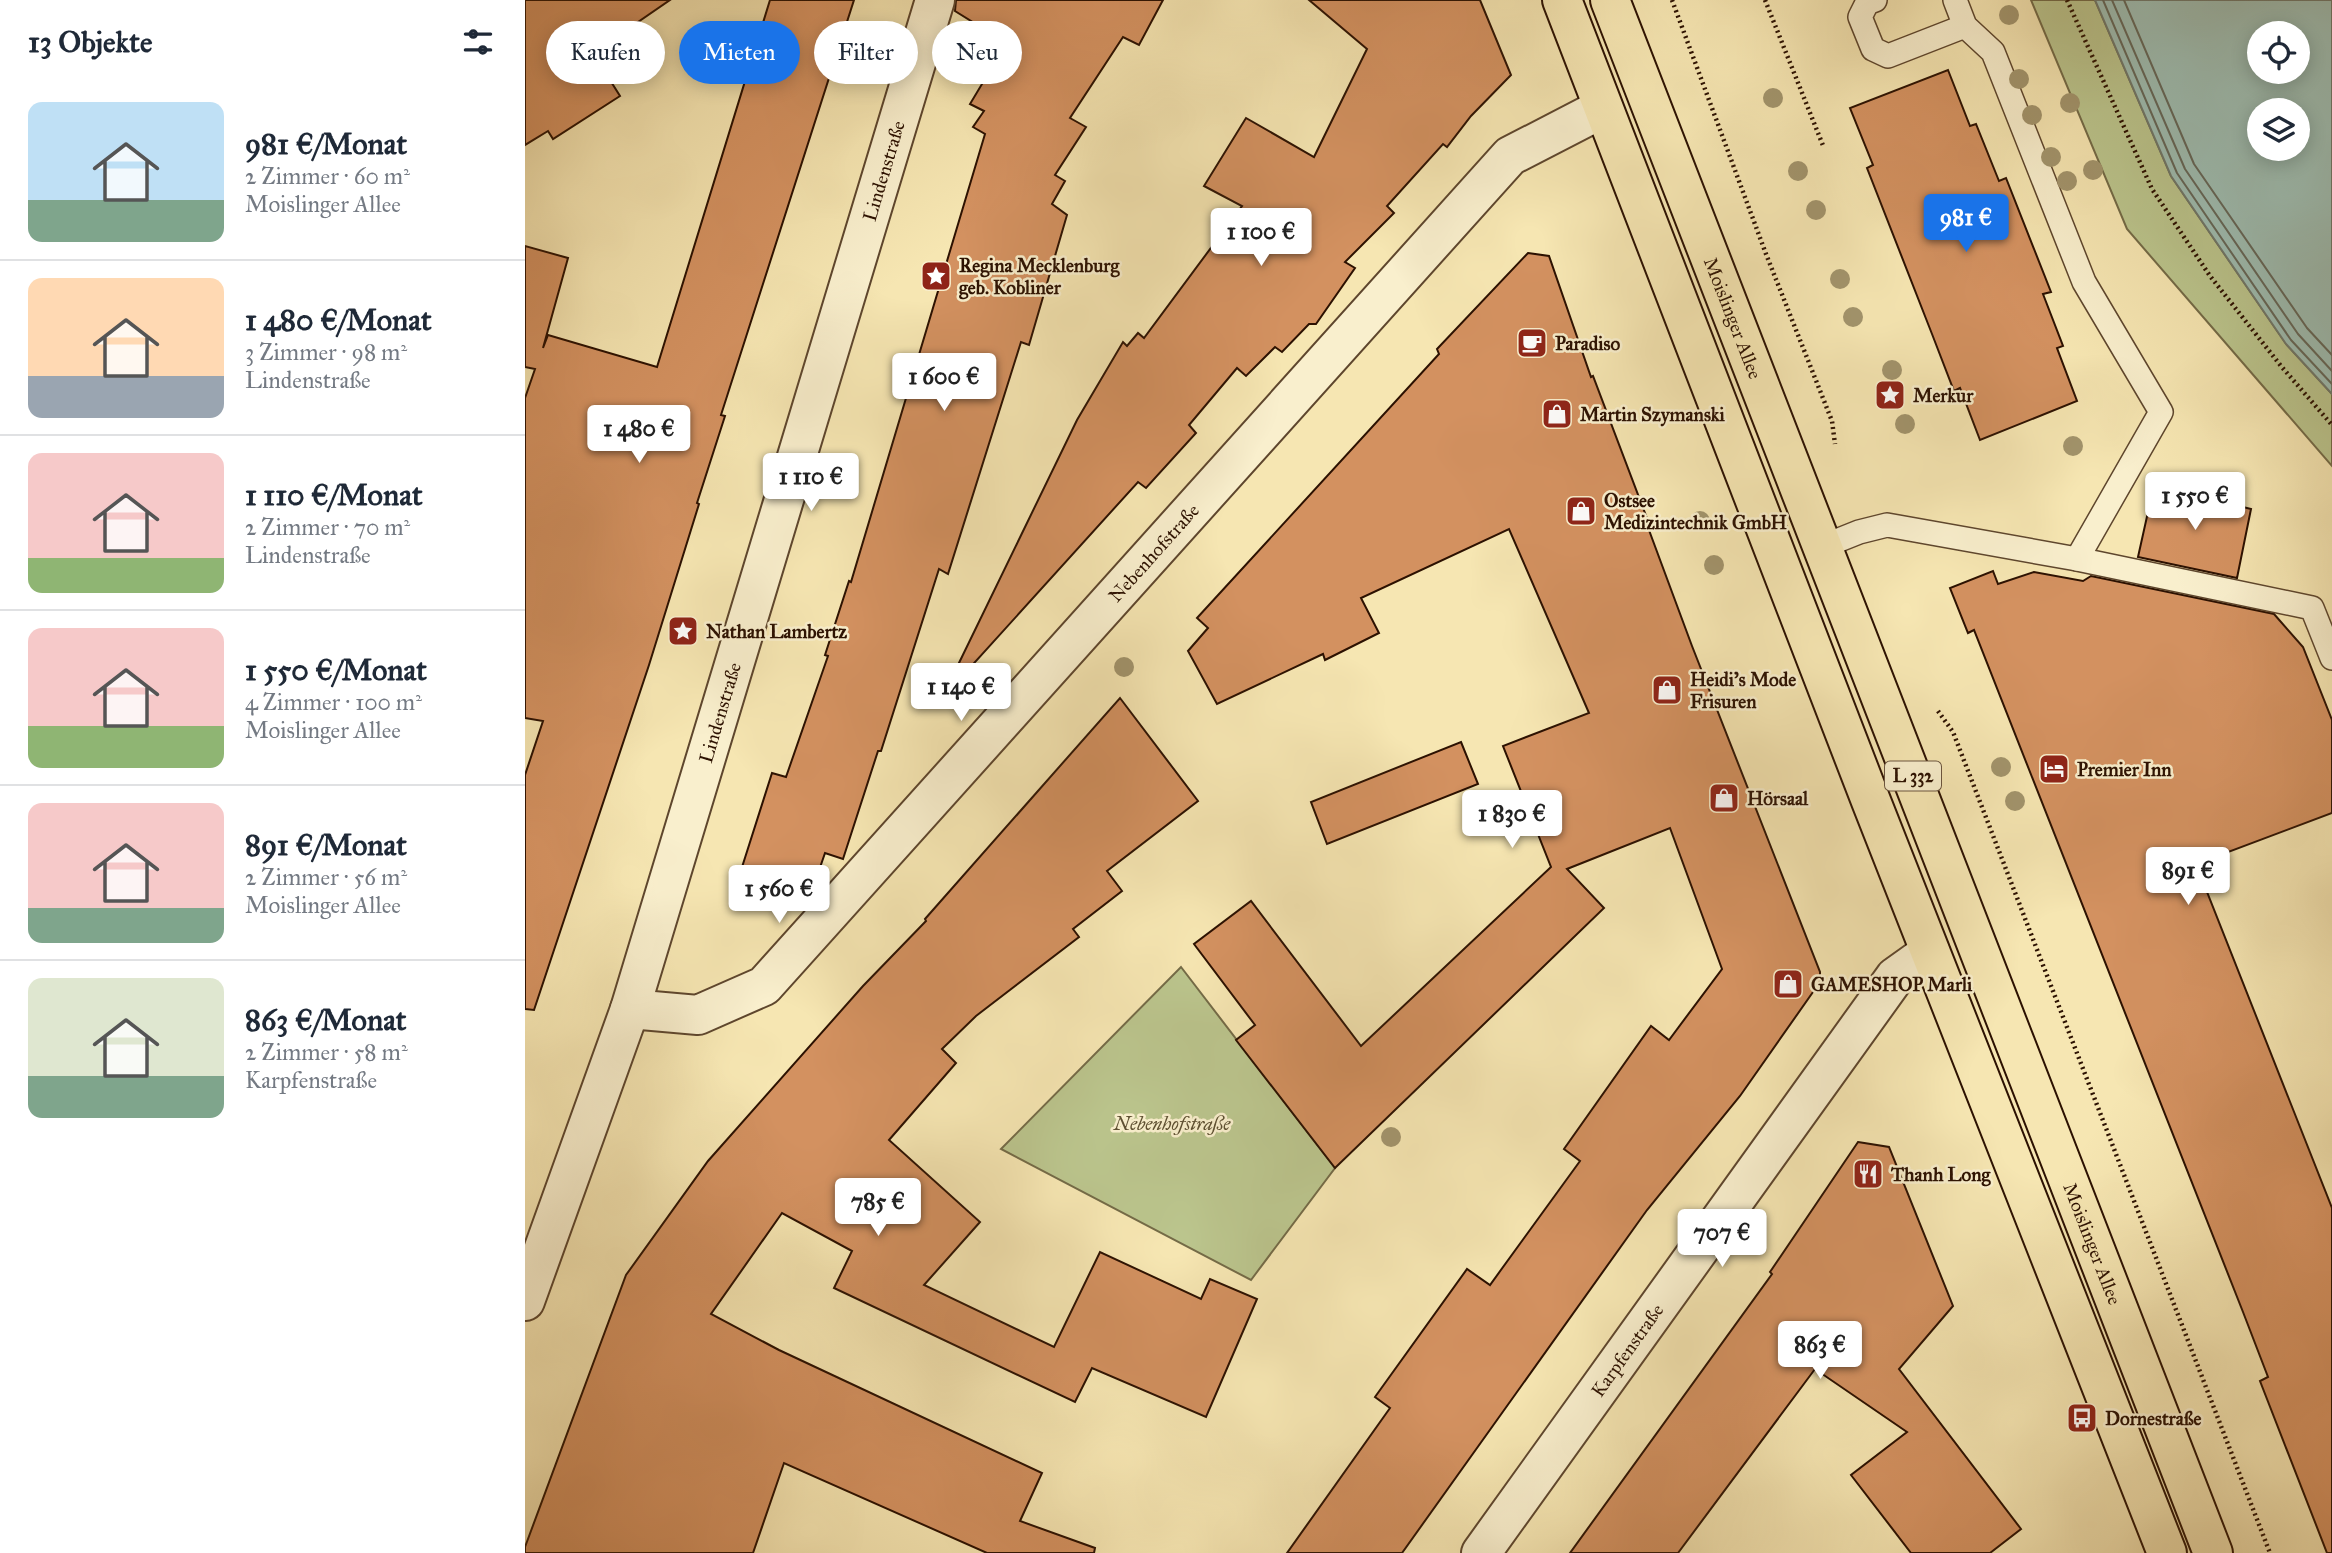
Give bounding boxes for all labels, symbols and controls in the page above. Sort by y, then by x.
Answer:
chip: Kaufen [546,21,665,84]
chip: Mieten [679,21,800,84]
chip: Filter [814,21,918,84]
chip: Neu [932,21,1022,84]
map controls [2247,21,2310,161]
button: locate [2247,21,2310,84]
icon: filters [459,23,497,61]
text: 13 Objekte [28,24,152,60]
button: layers [2247,98,2310,161]
street label: Lindenstraße [858,118,910,224]
text: 981 €/Monat [245,126,407,162]
icon: home [84,130,168,214]
text: 2 Zimmer · 60 m² [245,162,410,190]
text: Moislinger Allee [245,190,401,218]
pin: 981 € [1917,194,2015,254]
text: 981 € [1940,203,1992,231]
pin: 1 100 € [1196,208,1326,268]
text: 1 100 € [1227,217,1295,245]
place label: Regina Mecklenburg geb. Kobliner [959,254,1120,300]
street label: Moislinger Allee [1699,254,1767,382]
place icon: Regina Mecklenburg geb. Kobliner [919,259,953,293]
text: 1 480 €/Monat [245,302,432,338]
icon: home [84,306,168,390]
cafe icon: Paradiso [1515,326,1549,360]
place label: Paradiso [1555,332,1620,355]
text: 3 Zimmer · 98 m² [245,338,407,366]
pin: 1 600 € [879,354,1009,413]
text: 1 600 € [908,362,980,390]
text: Lindenstraße [245,366,371,394]
place icon: Merkur [1873,378,1907,412]
place label: Merkur [1913,384,1974,407]
shop icon: Martin Szymanski [1540,397,1574,431]
place label: Martin Szymanski [1580,403,1726,427]
pin: 1 480 € [574,406,704,465]
text: 1 480 € [603,414,675,442]
pin: 1 110 € [746,454,876,513]
text: 1 110 € [779,462,843,490]
pin: 1 550 € [2130,472,2260,532]
text: 1 110 €/Monat [245,477,423,513]
icon: home [84,481,168,565]
text: 1 550 € [2161,481,2229,509]
place label: Ostsee Medizintechnik GmbH [1604,489,1788,534]
shop icon: Ostsee Medizintechnik GmbH [1564,494,1598,528]
street label: Nebenhofstraße [1104,499,1204,607]
text: 2 Zimmer · 70 m² [245,513,410,541]
text: Lindenstraße [245,541,371,569]
place icon: Nathan Lambertz [666,614,700,648]
place label: Nathan Lambertz [706,620,847,643]
text: 1 550 €/Monat [245,652,427,688]
icon: home [84,656,168,740]
street label: Lindenstraße [694,660,746,766]
pin: 1 140 € [896,664,1026,723]
place label: Heidi's Mode Frisuren [1690,668,1796,713]
text: 1 140 € [927,672,995,700]
shop icon: Heidi's Mode Frisuren [1650,673,1684,707]
text: 4 Zimmer · 100 m² [245,688,422,716]
text: Moislinger Allee [245,716,401,744]
hotel icon: Premier Inn [2037,752,2071,786]
place label: Premier Inn [2077,758,2172,781]
road number: L 332 [1885,762,1941,790]
shop icon: Hörsaal [1707,781,1741,815]
place label: Hörsaal [1747,787,1809,810]
pin: 1 830 € [1447,790,1577,850]
text: 1 830 € [1478,799,1546,827]
text: 891 €/Monat [245,827,407,863]
icon: home [84,831,168,915]
pin: 891 € [2139,848,2237,907]
text: 891 € [2162,856,2214,884]
text: 2 Zimmer · 56 m² [245,863,407,891]
pin: 1 560 € [714,866,844,925]
text: 1 560 € [745,874,813,902]
text: Moislinger Allee [245,891,401,919]
shop icon: GAMESHOP Marli [1771,967,1805,1001]
place label: GAMESHOP Marli [1811,973,1973,996]
text: 863 €/Monat [245,1002,406,1038]
icon: home [84,1006,168,1090]
text: 2 Zimmer · 58 m² [245,1038,408,1066]
text: Karpfenstraße [245,1066,377,1094]
park label: Nebenhofstraße [1113,1112,1231,1135]
restaurant icon: Thanh Long [1851,1157,1885,1191]
place label: Thanh Long [1890,1163,1992,1187]
pin: 785 € [829,1178,927,1238]
street label: Moislinger Allee [2058,1180,2126,1308]
text: 785 € [851,1187,905,1215]
pin: 707 € [1673,1210,1771,1269]
text: 707 € [1694,1218,1750,1246]
street label: Karpfenstraße [1586,1299,1669,1401]
pin: 863 € [1771,1322,1869,1381]
text: 863 € [1794,1330,1846,1358]
bus stop icon: Dornestraße [2065,1401,2099,1435]
place label: Dornestraße [2105,1407,2202,1430]

